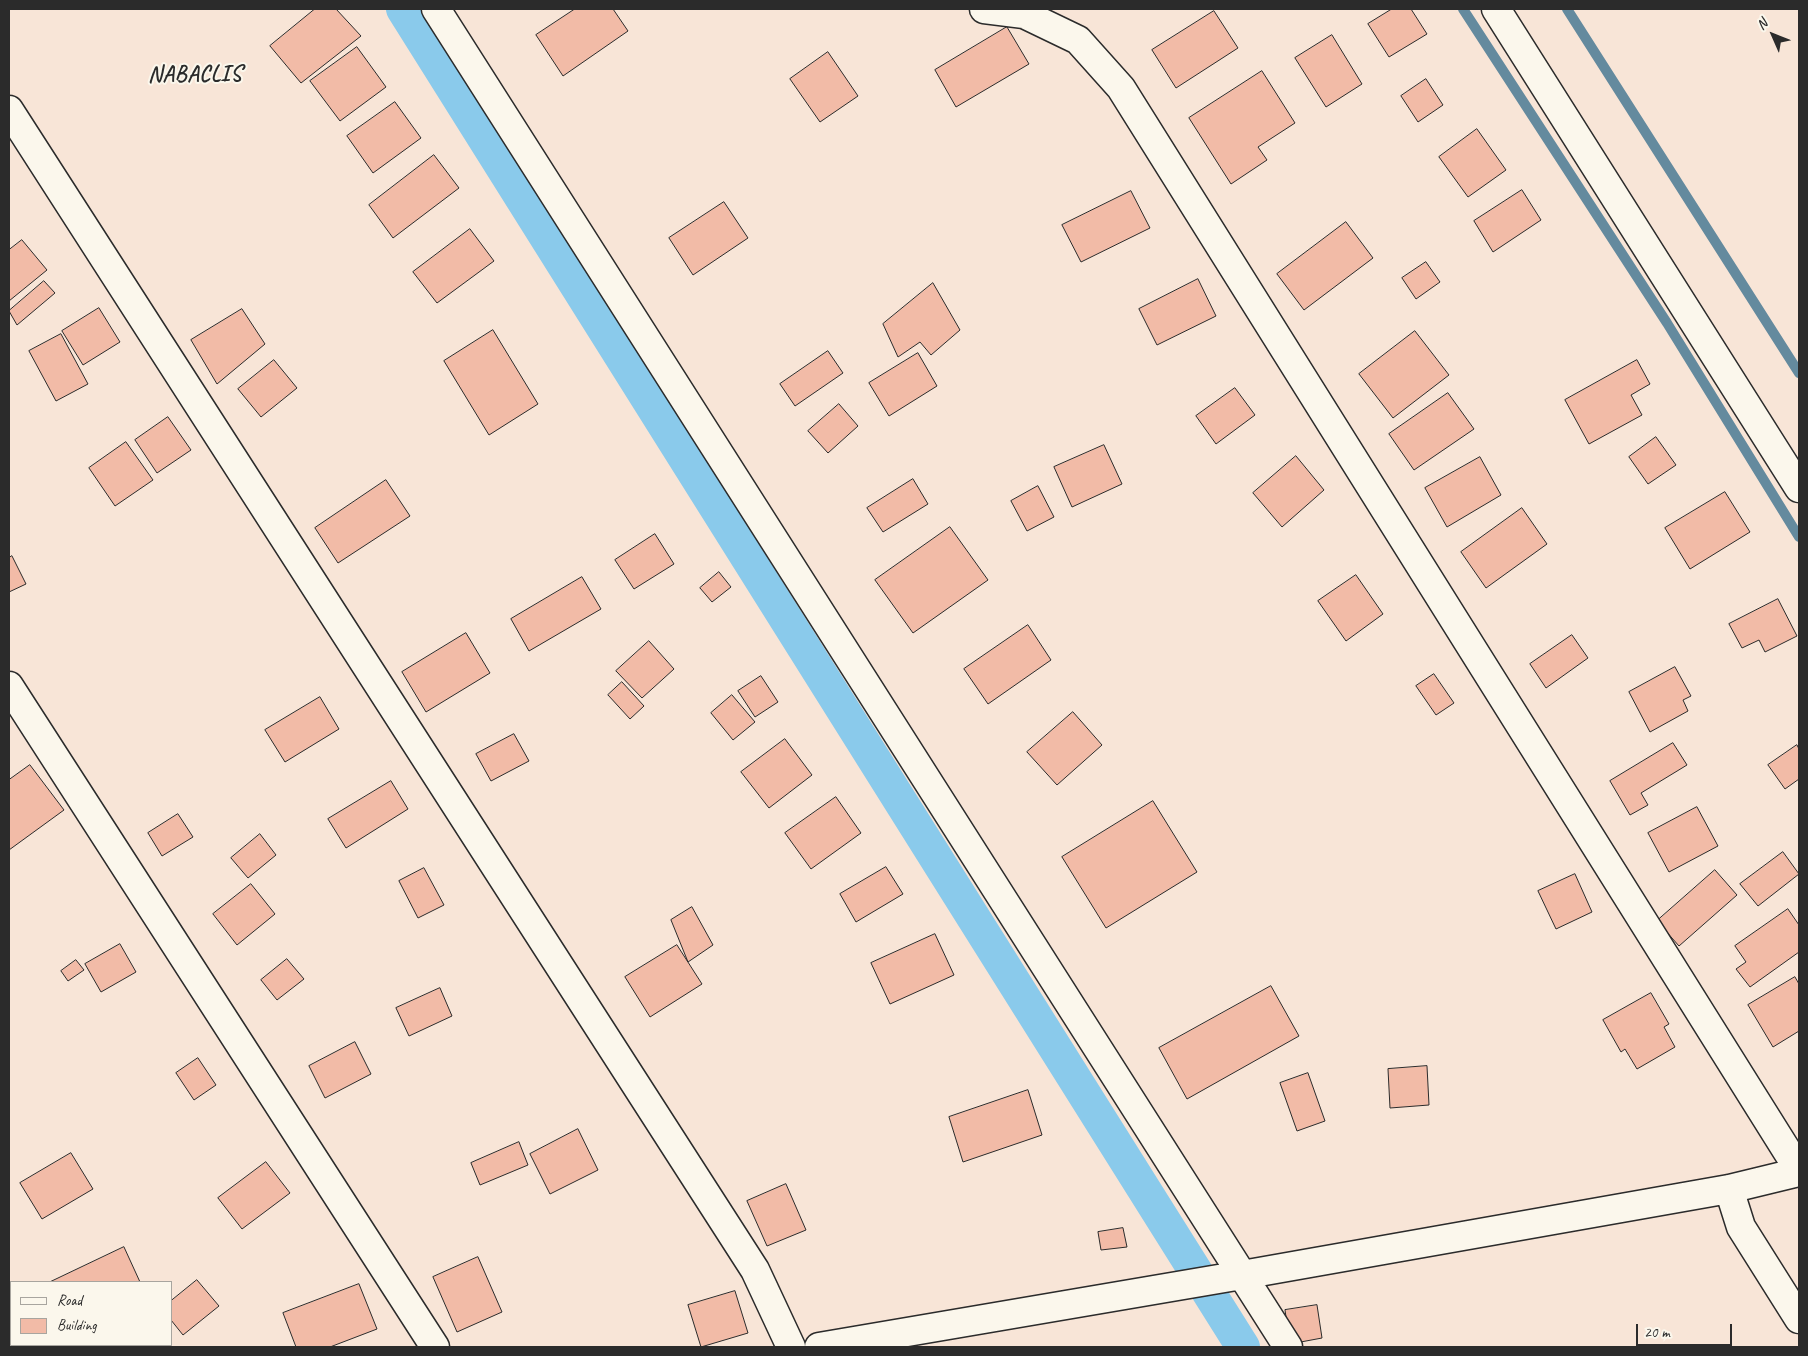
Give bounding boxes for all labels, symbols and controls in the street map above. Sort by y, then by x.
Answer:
north arrow [1748,10,1798,60]
text: N [1753,15,1771,33]
district label: NABACLIS [146,62,244,88]
legend [10,1281,172,1346]
text: Road [57,1291,82,1310]
scale bar [1638,1314,1734,1346]
text: Building [57,1316,96,1335]
text: 20 m [1644,1323,1670,1342]

